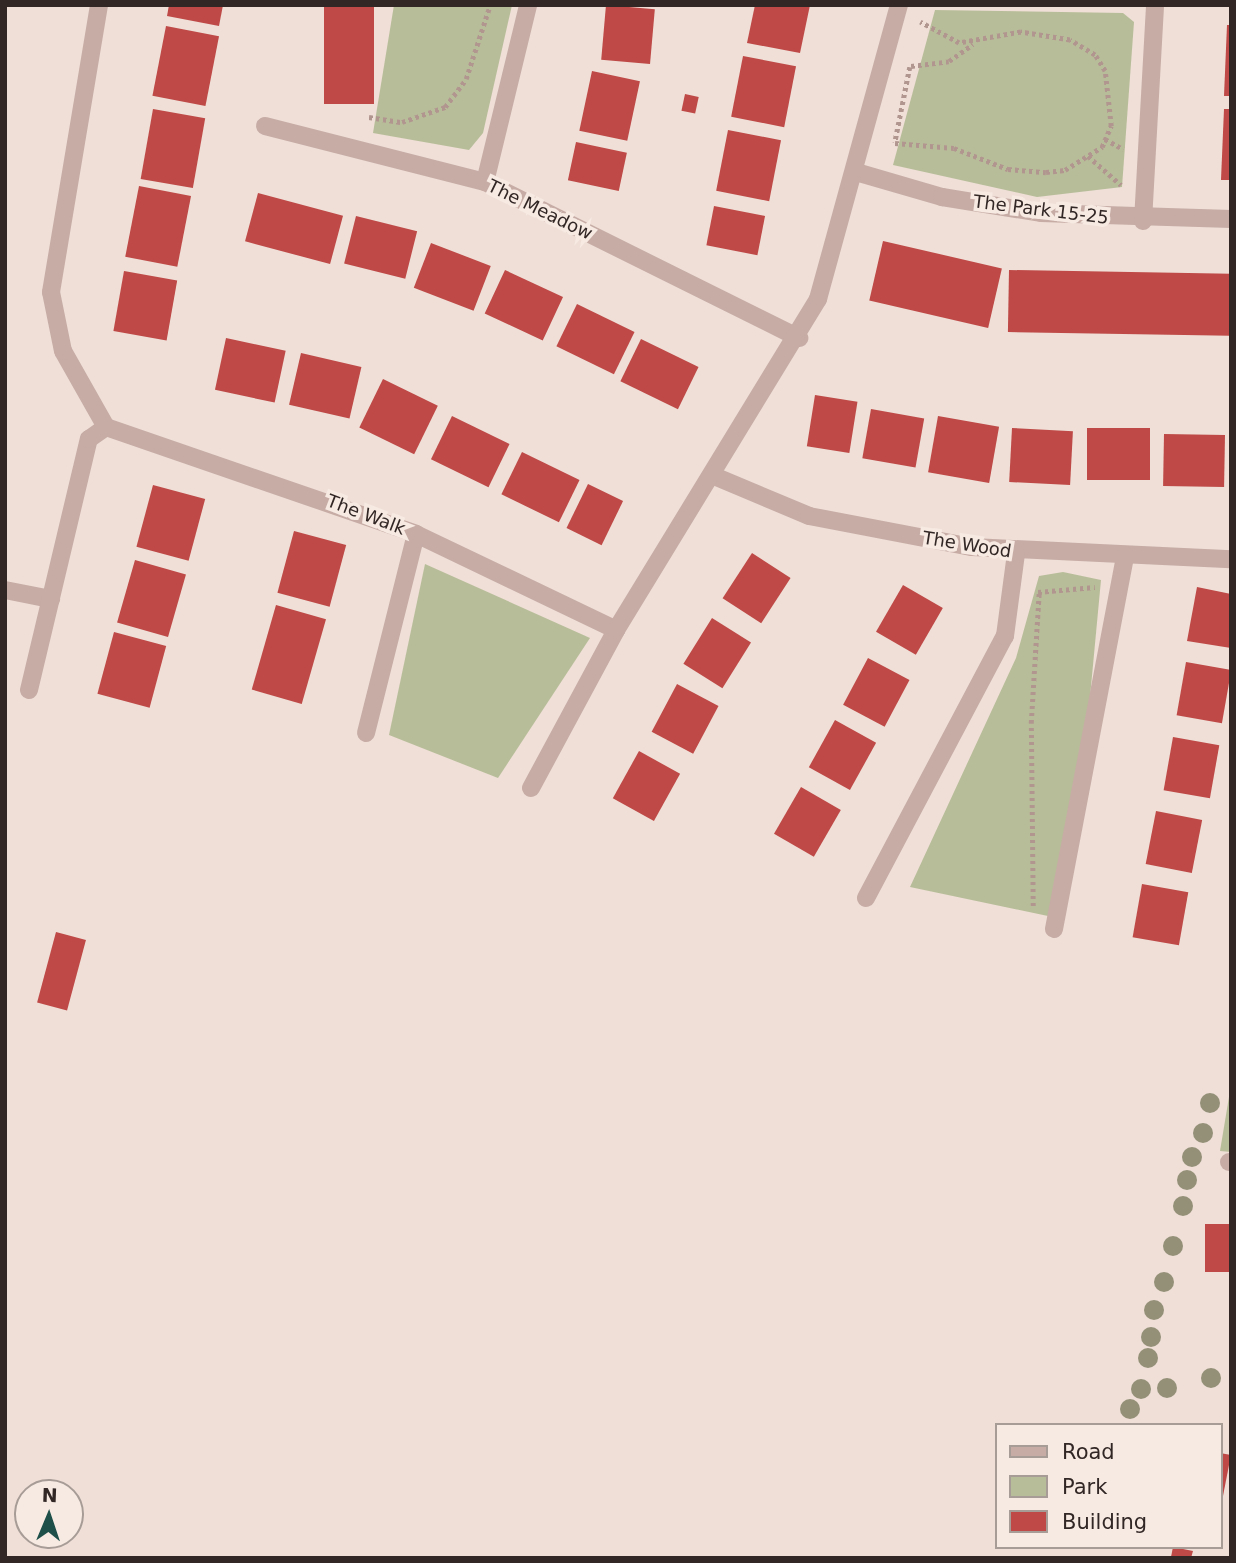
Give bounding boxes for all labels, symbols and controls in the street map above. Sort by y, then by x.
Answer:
street label: The Meadow [484,175,596,245]
street label: The Park 15-25 [972,191,1110,229]
street label: The Walk [324,490,408,540]
street label: The Wood [921,527,1013,563]
legend [995,1423,1222,1549]
text: Road [1062,1440,1115,1464]
text: Park [1062,1475,1107,1499]
north arrow [14,1479,84,1549]
text: N [41,1484,58,1506]
text: Building [1062,1510,1147,1534]

